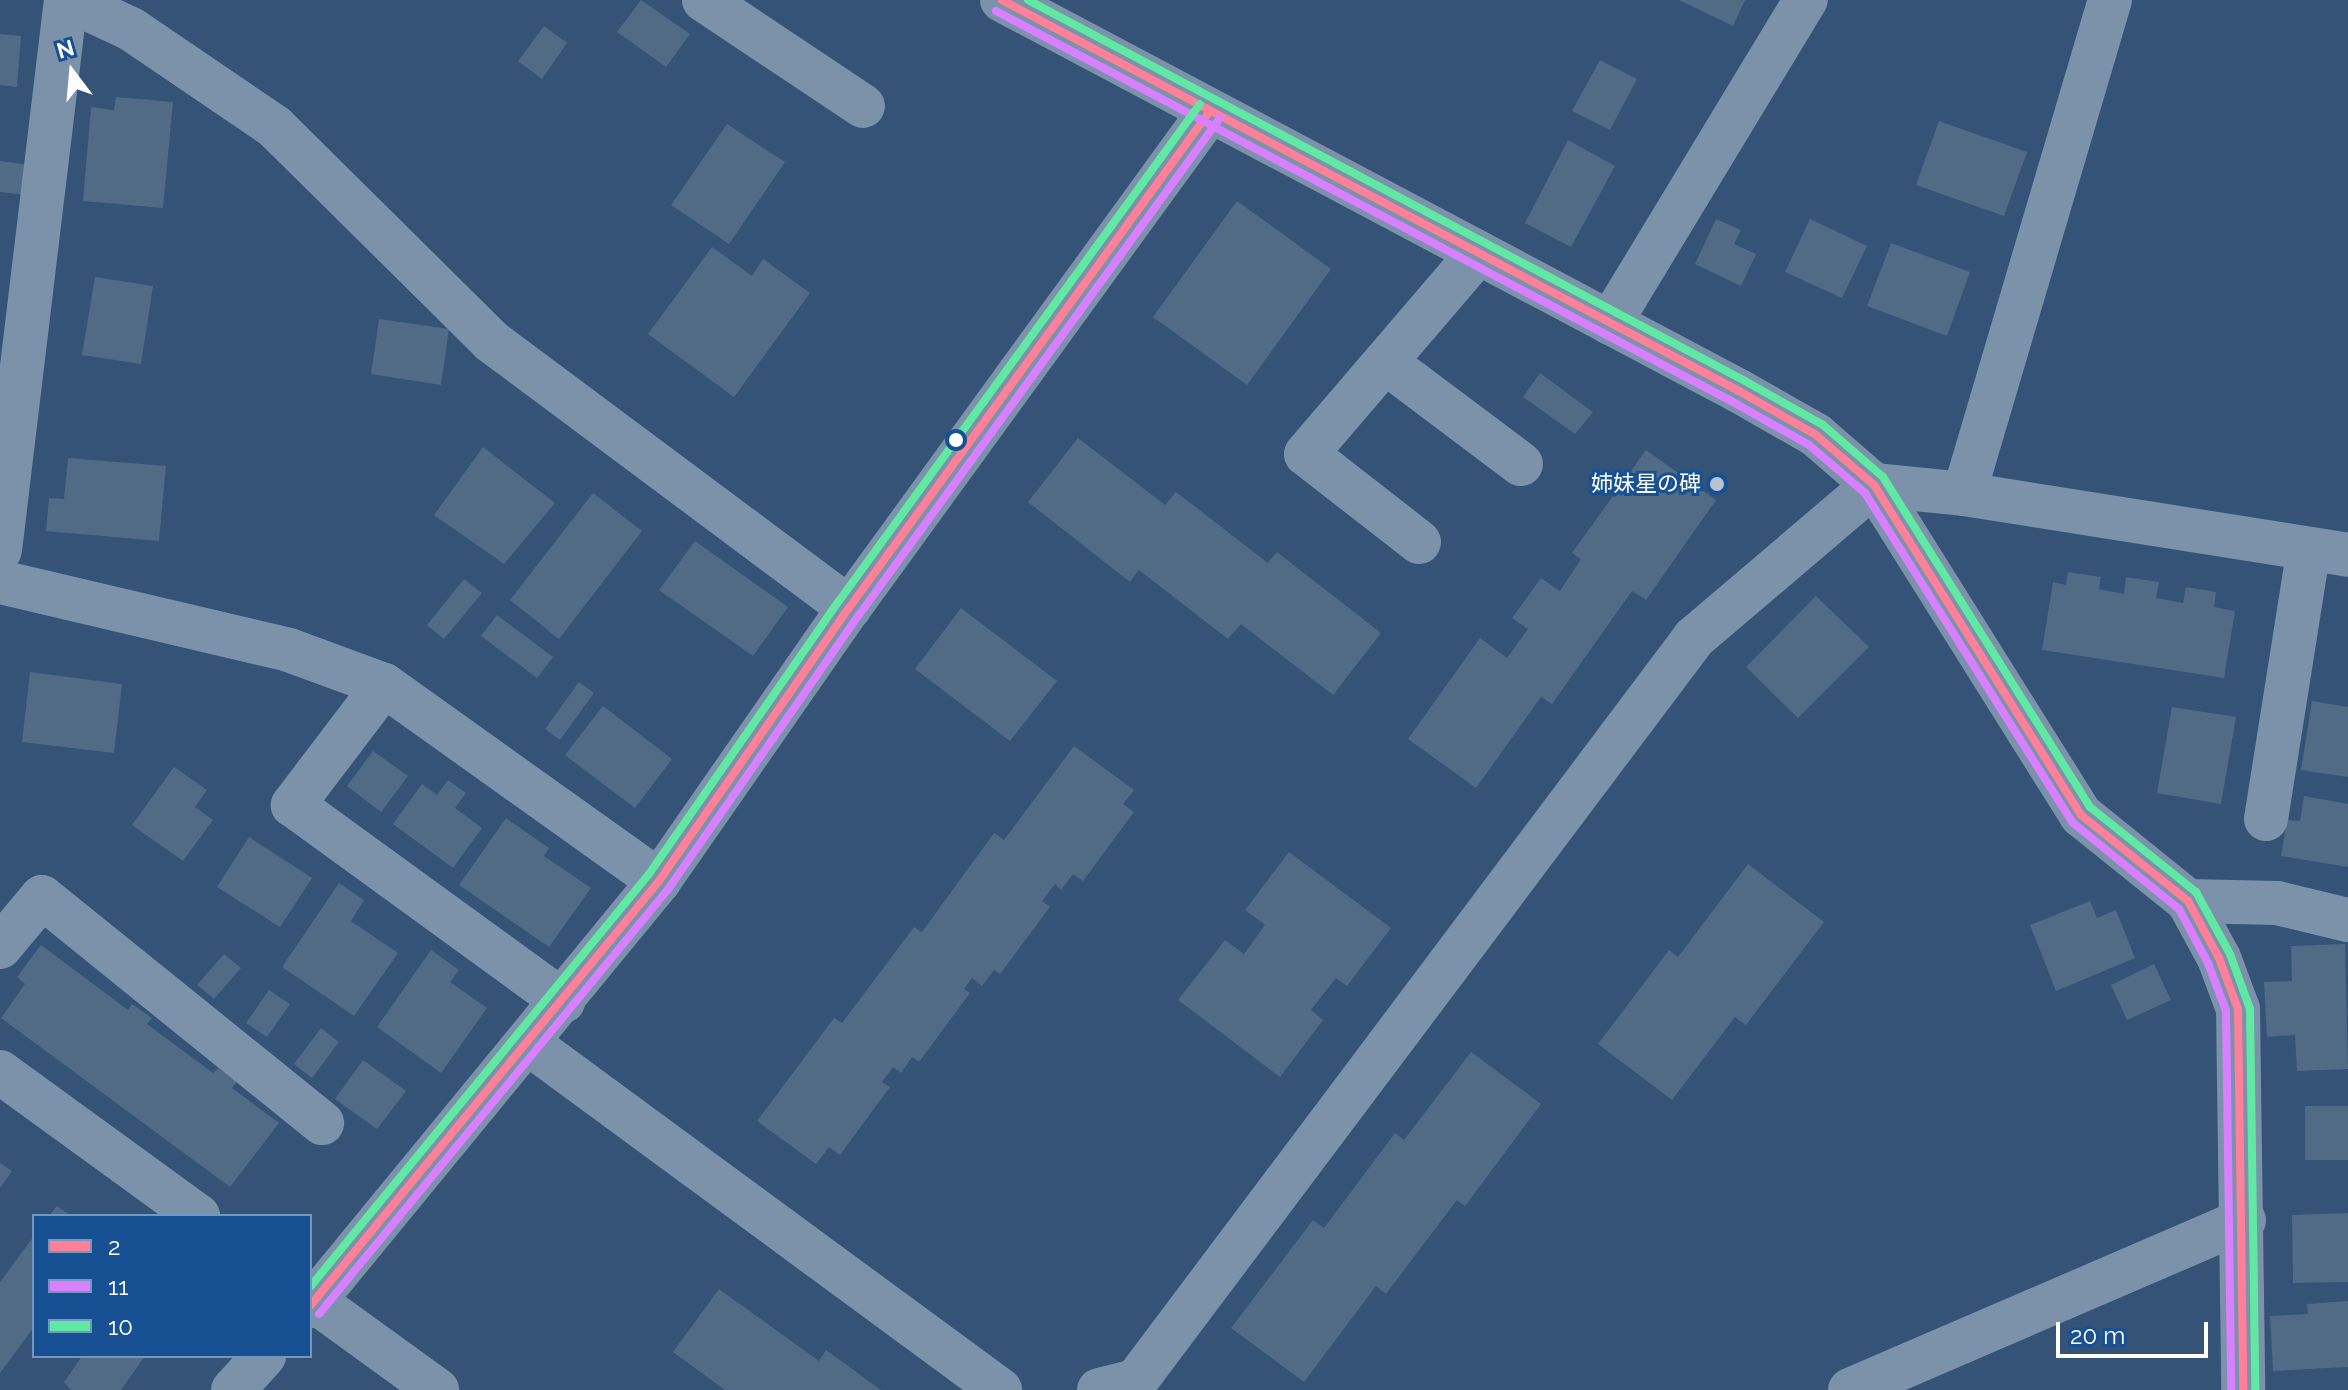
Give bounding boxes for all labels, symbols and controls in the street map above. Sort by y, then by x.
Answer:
north arrow [32,32,112,112]
text: N [54,34,77,64]
unlabelled marker [948,432,964,448]
place label: 姉妹星の碑 [1591,471,1701,497]
marker: 姉妹星の碑 [1708,475,1726,493]
legend [32,1214,312,1358]
text: 2 [108,1232,121,1261]
text: 11 [108,1272,129,1301]
scale bar [2060,1306,2212,1356]
text: 10 [108,1312,133,1341]
text: 20 m [2070,1321,2125,1350]

